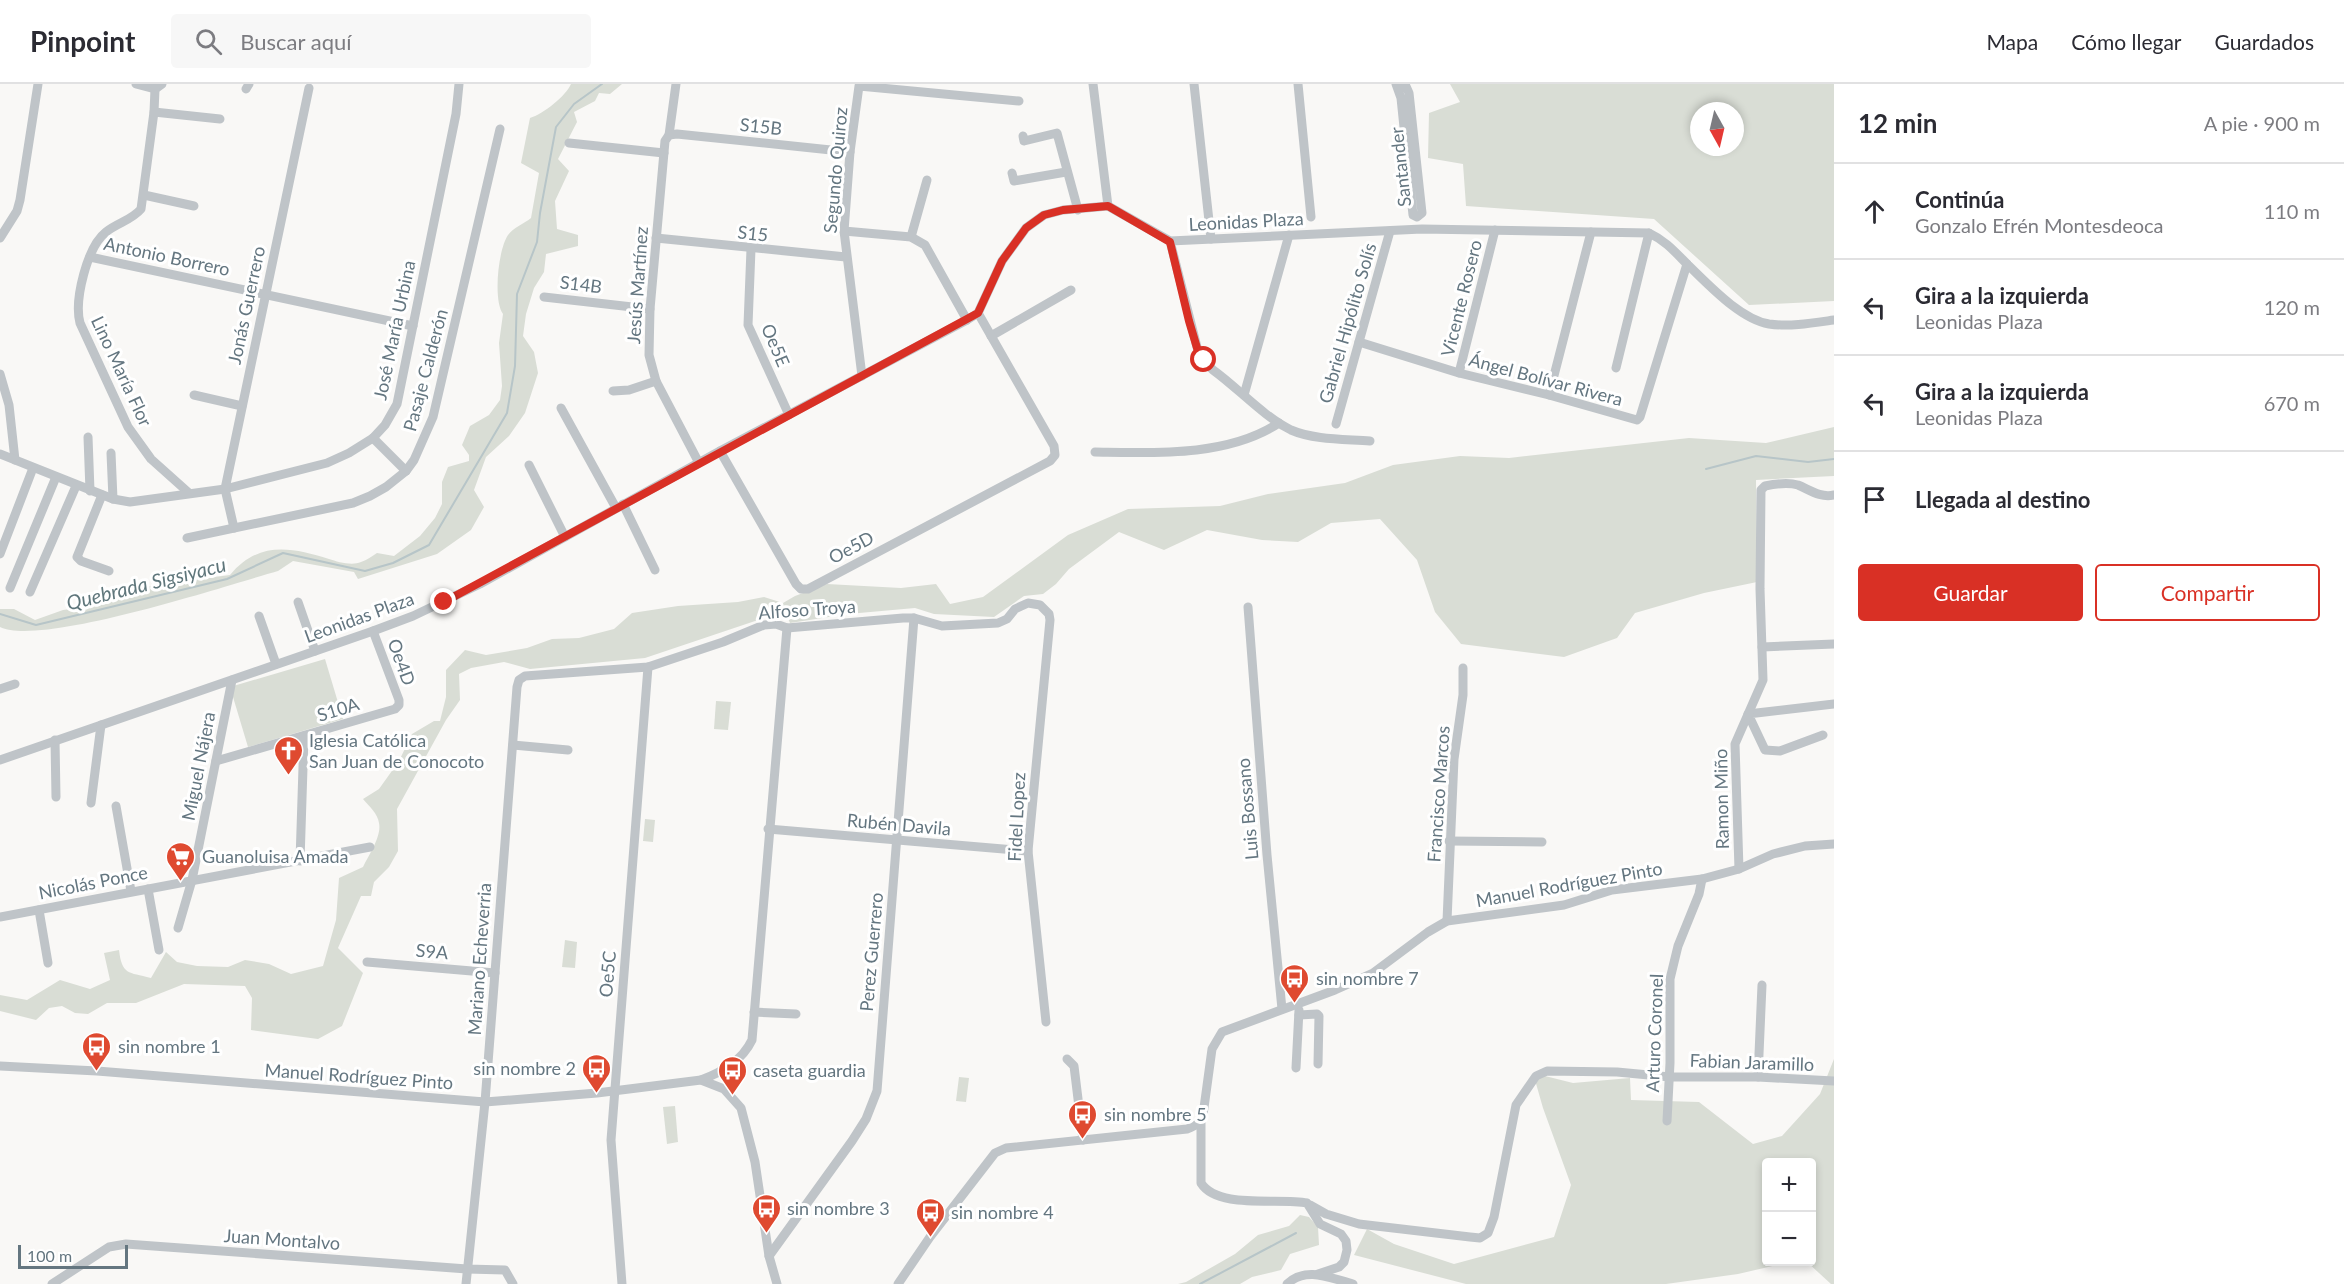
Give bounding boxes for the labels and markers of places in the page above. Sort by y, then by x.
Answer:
place label: Iglesia Católica San Juan de Conocoto [309,729,484,772]
church icon: Iglesia Católica San Juan de Conocoto [272,734,304,776]
supermarket icon: Guanoluisa Amada [165,840,197,882]
place label: Guanoluisa Amada [202,845,349,867]
bus stop icon: sin nombre 7 [1279,962,1311,1004]
place label: sin nombre 7 [1316,967,1419,989]
bus stop icon: sin nombre 1 [81,1030,113,1072]
place label: sin nombre 1 [118,1035,221,1057]
bus stop icon: sin nombre 2 [581,1052,613,1094]
bus stop icon: caseta guardia [716,1054,748,1096]
place label: sin nombre 2 [473,1057,576,1079]
place label: caseta guardia [753,1059,866,1081]
bus stop icon: sin nombre 5 [1067,1098,1099,1140]
place label: sin nombre 5 [1104,1103,1207,1125]
bus stop icon: sin nombre 3 [750,1192,782,1234]
bus stop icon: sin nombre 4 [914,1196,946,1238]
place label: sin nombre 3 [787,1197,890,1219]
place label: sin nombre 4 [951,1201,1054,1223]

